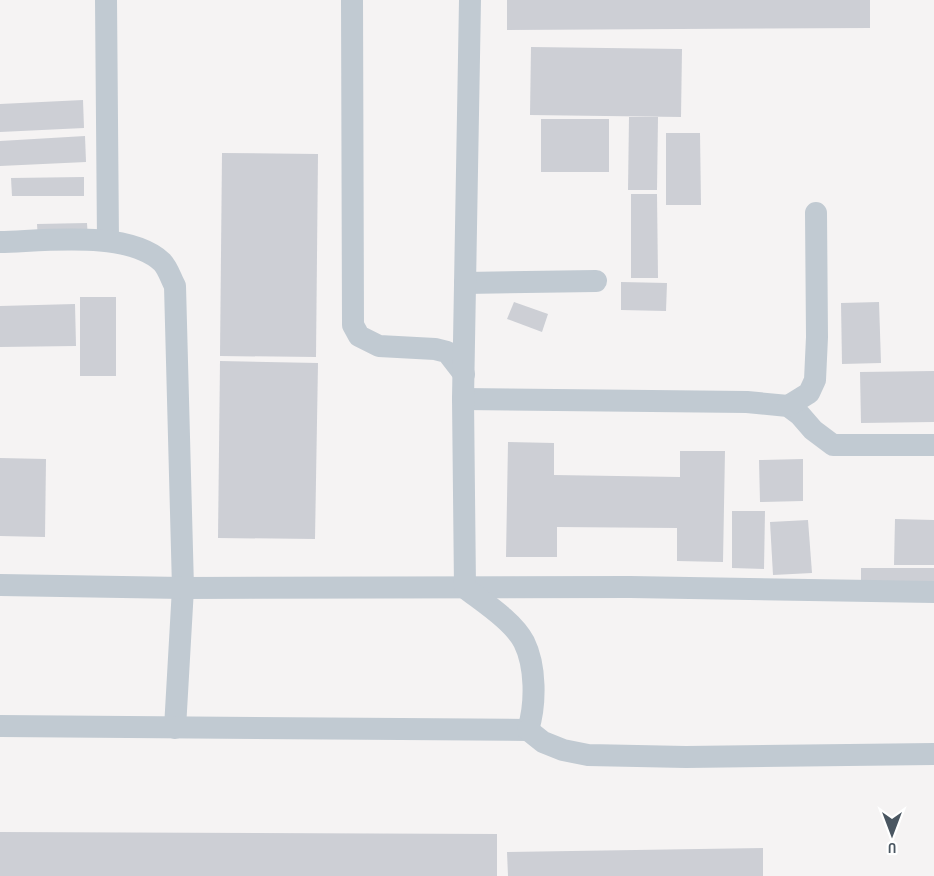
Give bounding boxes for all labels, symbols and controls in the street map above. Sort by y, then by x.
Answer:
north arrow [862,804,922,864]
text: U [888,838,896,857]

